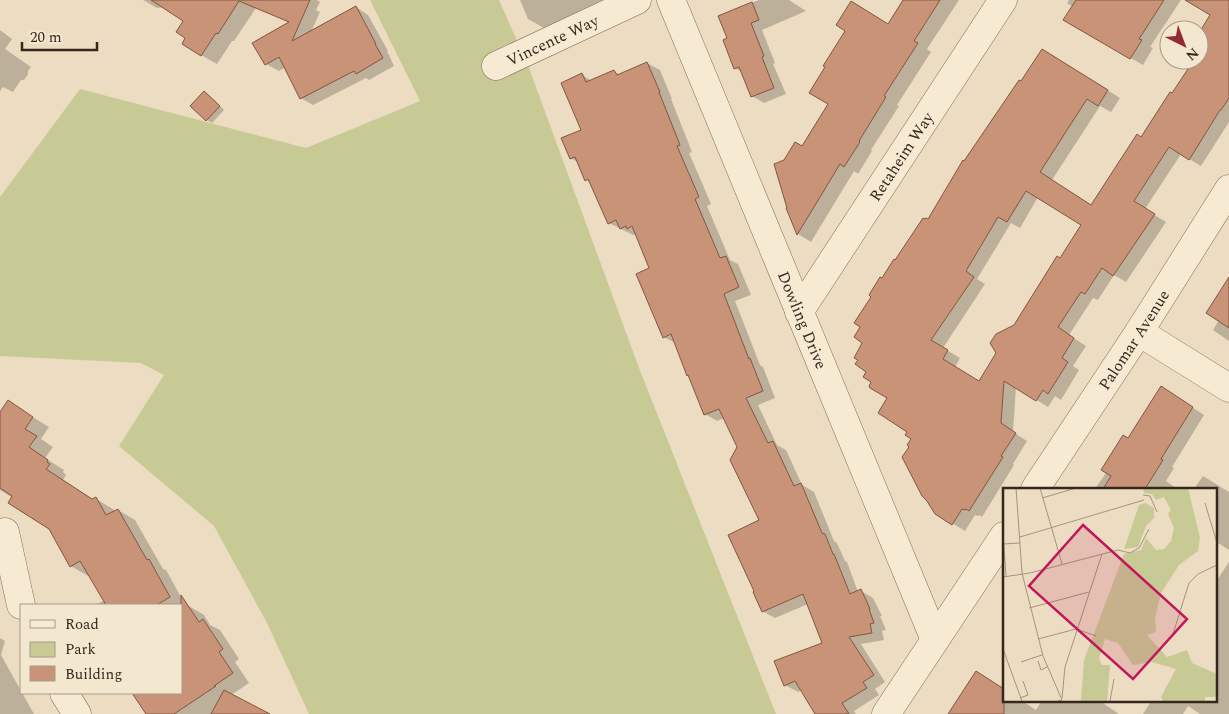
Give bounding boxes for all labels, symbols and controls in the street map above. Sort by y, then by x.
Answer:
street label: Vincente Way [503,8,604,73]
scale bar [22,20,98,52]
north arrow [1159,20,1209,70]
text: 20 m [30,26,62,49]
text: N [1181,43,1204,66]
street label: Retaheim Way [864,106,940,206]
street label: Dowling Drive [771,268,833,373]
street label: Palomar Avenue [1093,285,1176,395]
inset map [1003,488,1216,702]
legend [20,604,182,694]
text: Road [65,613,99,636]
text: Park [65,638,96,661]
text: Building [65,663,122,686]

